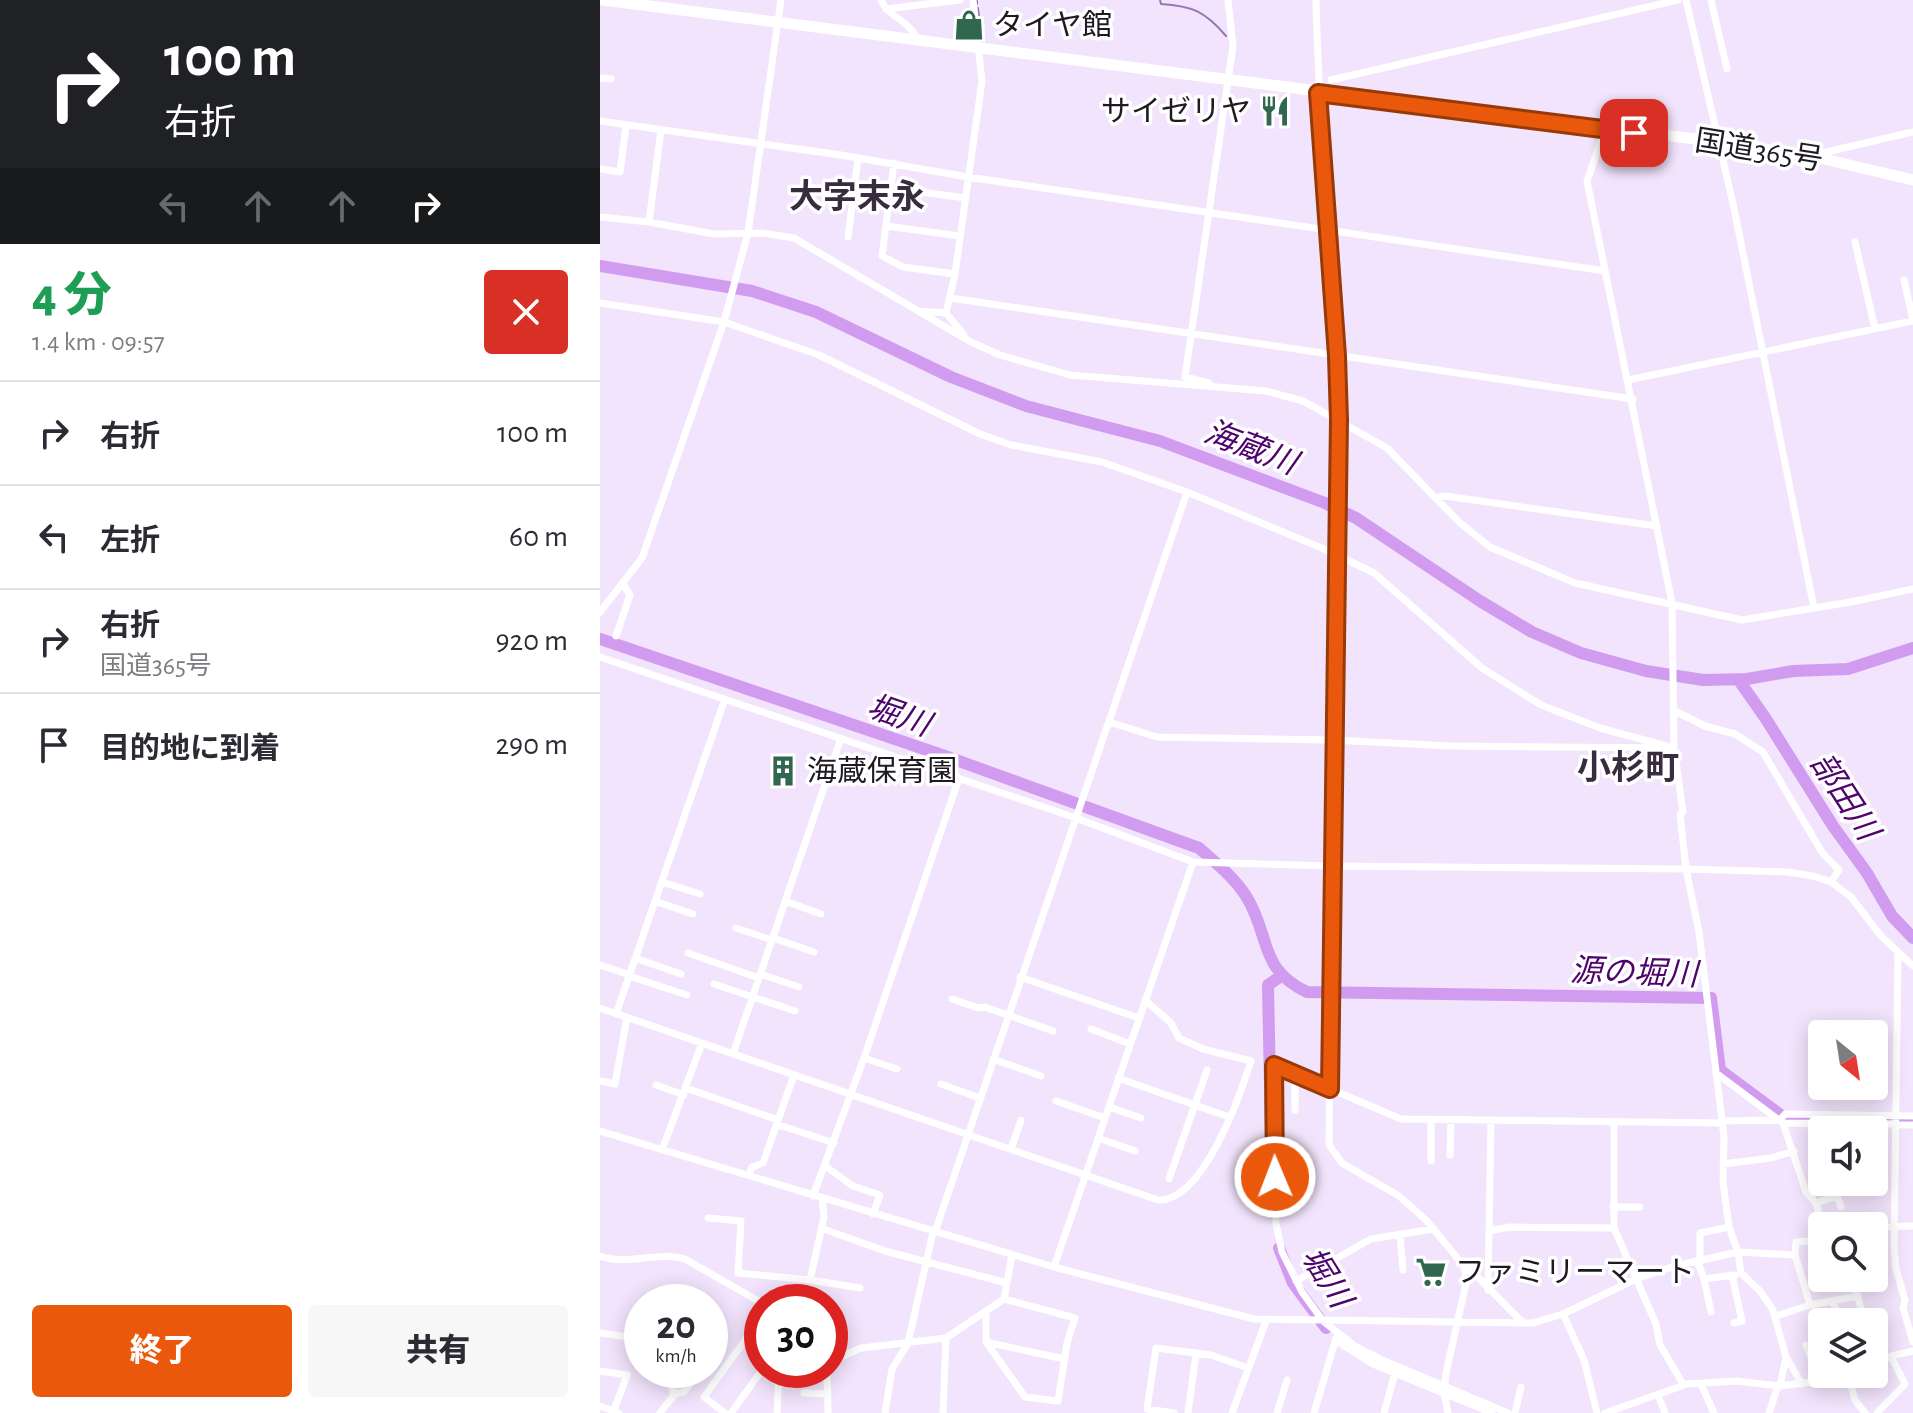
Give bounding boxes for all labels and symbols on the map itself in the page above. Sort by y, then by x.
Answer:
shop icon: タイヤ館 [952,8,986,42]
place label: タイヤ館 [993,9,1112,41]
restaurant icon: サイゼリヤ [1258,94,1292,128]
place label: サイゼリヤ [1101,95,1251,127]
pin [1600,99,1668,167]
street label: 国道365号 [1693,125,1825,176]
district label: 大字末永 [789,178,925,215]
water label: 海蔵川 [1200,415,1304,481]
water label: 堀川 [863,689,937,742]
water label: 部田川 [1805,747,1886,848]
district label: 小杉町 [1577,750,1679,786]
building icon: 海蔵保育園 [766,754,800,788]
place label: 海蔵保育園 [807,755,957,787]
water label: 源の堀川 [1569,954,1702,991]
north arrow [1808,1020,1888,1100]
position arrow [1233,1135,1317,1219]
water label: 堀川 [1296,1241,1359,1316]
supermarket icon: ファミリーマート [1414,1255,1448,1289]
place label: ファミリーマート [1455,1258,1695,1288]
speed limit sign: 30 [744,1284,848,1388]

